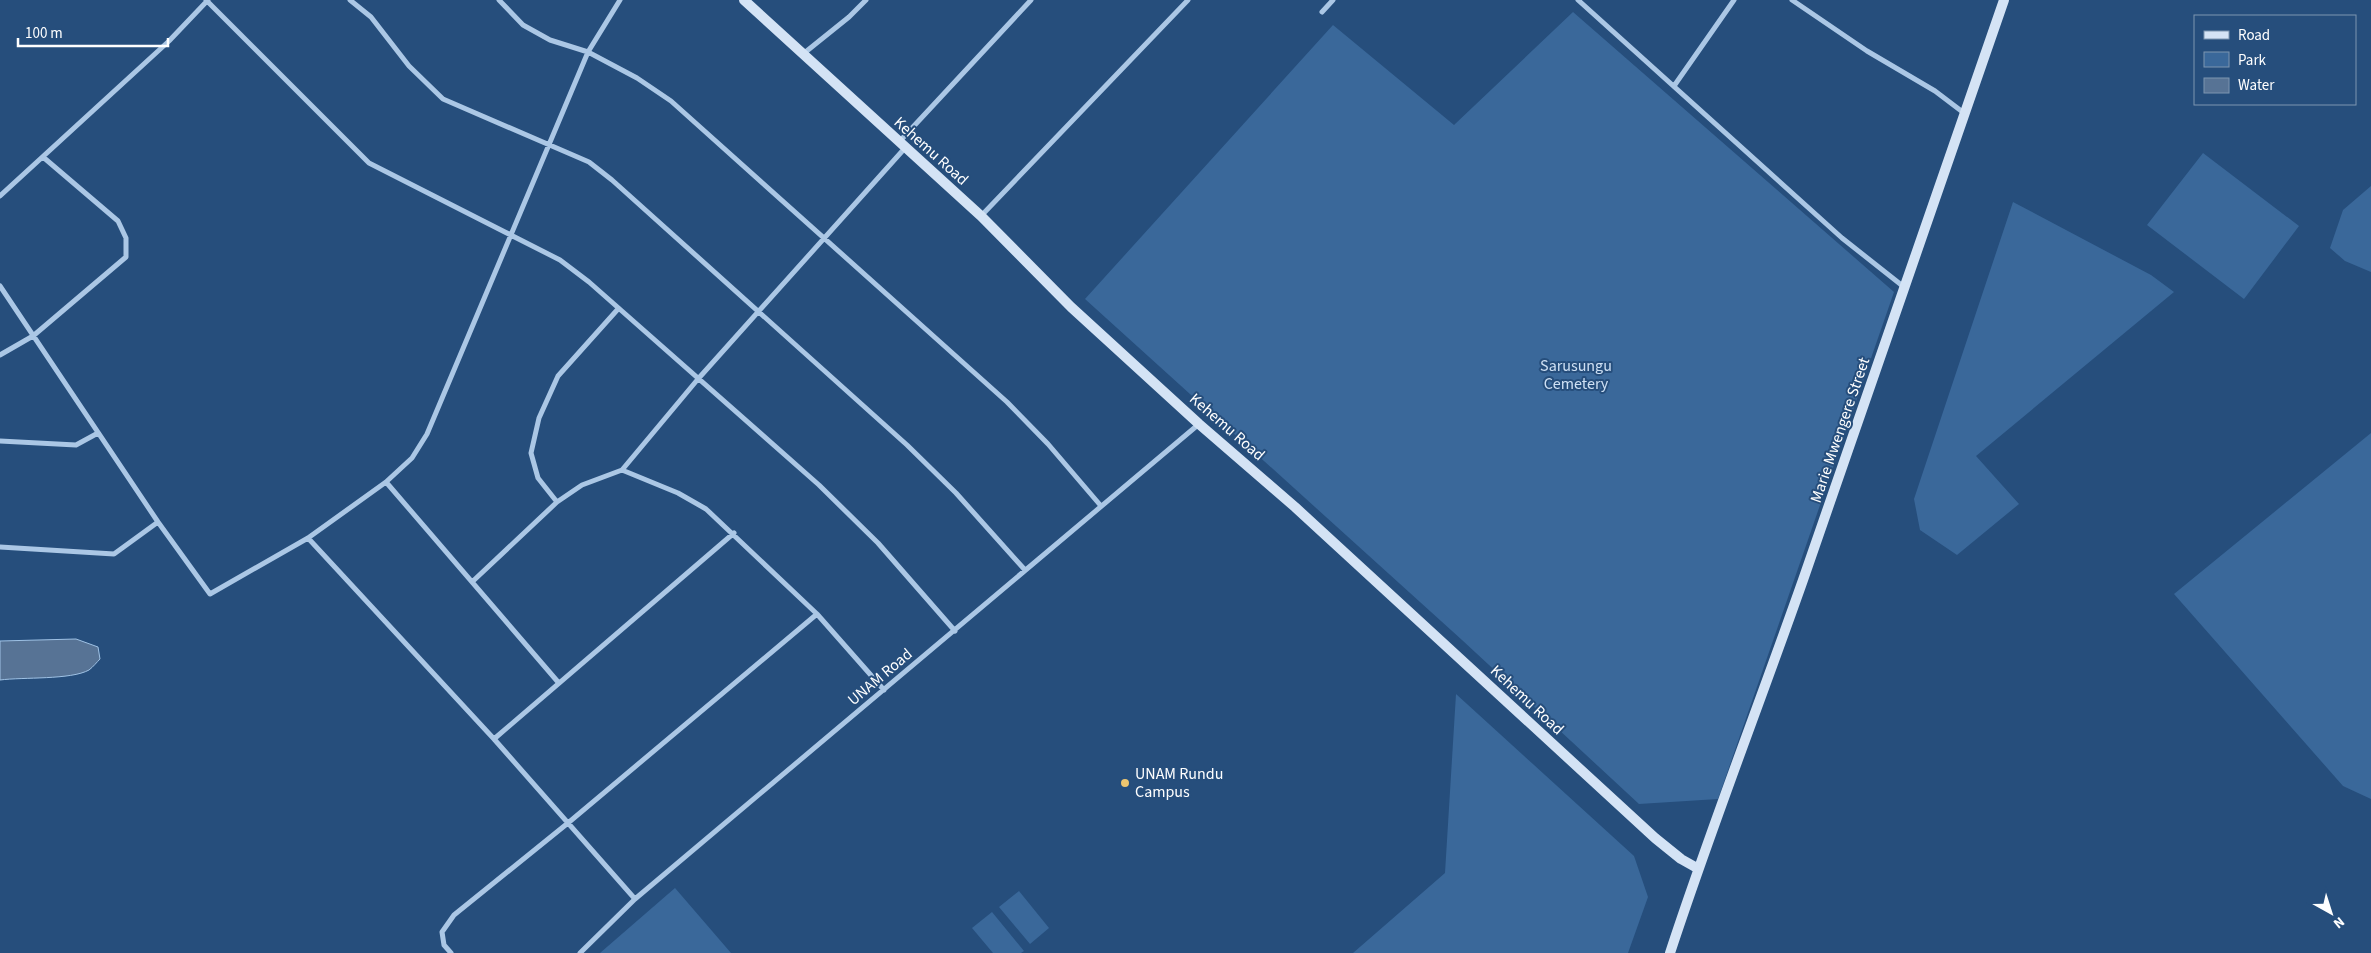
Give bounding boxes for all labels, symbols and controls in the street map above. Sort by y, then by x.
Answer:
scale bar [18,15,168,47]
legend [2194,15,2356,105]
text: 100 m [25,23,63,44]
text: Road [2238,25,2270,46]
text: Park [2238,50,2267,71]
text: Water [2238,75,2275,96]
street label: Kehemu Road [889,112,973,190]
street label: Marie Mwengere Street [1805,354,1875,506]
park label: Sarusungu Cemetery [1540,355,1612,395]
street label: Kehemu Road [1185,388,1269,466]
street label: UNAM Road [843,643,917,711]
street label: Kehemu Road [1485,660,1569,740]
place label: UNAM Rundu Campus [1135,763,1223,803]
marker: UNAM Rundu Campus [1119,777,1131,789]
north arrow [2306,888,2356,938]
text: N [2329,912,2348,933]

